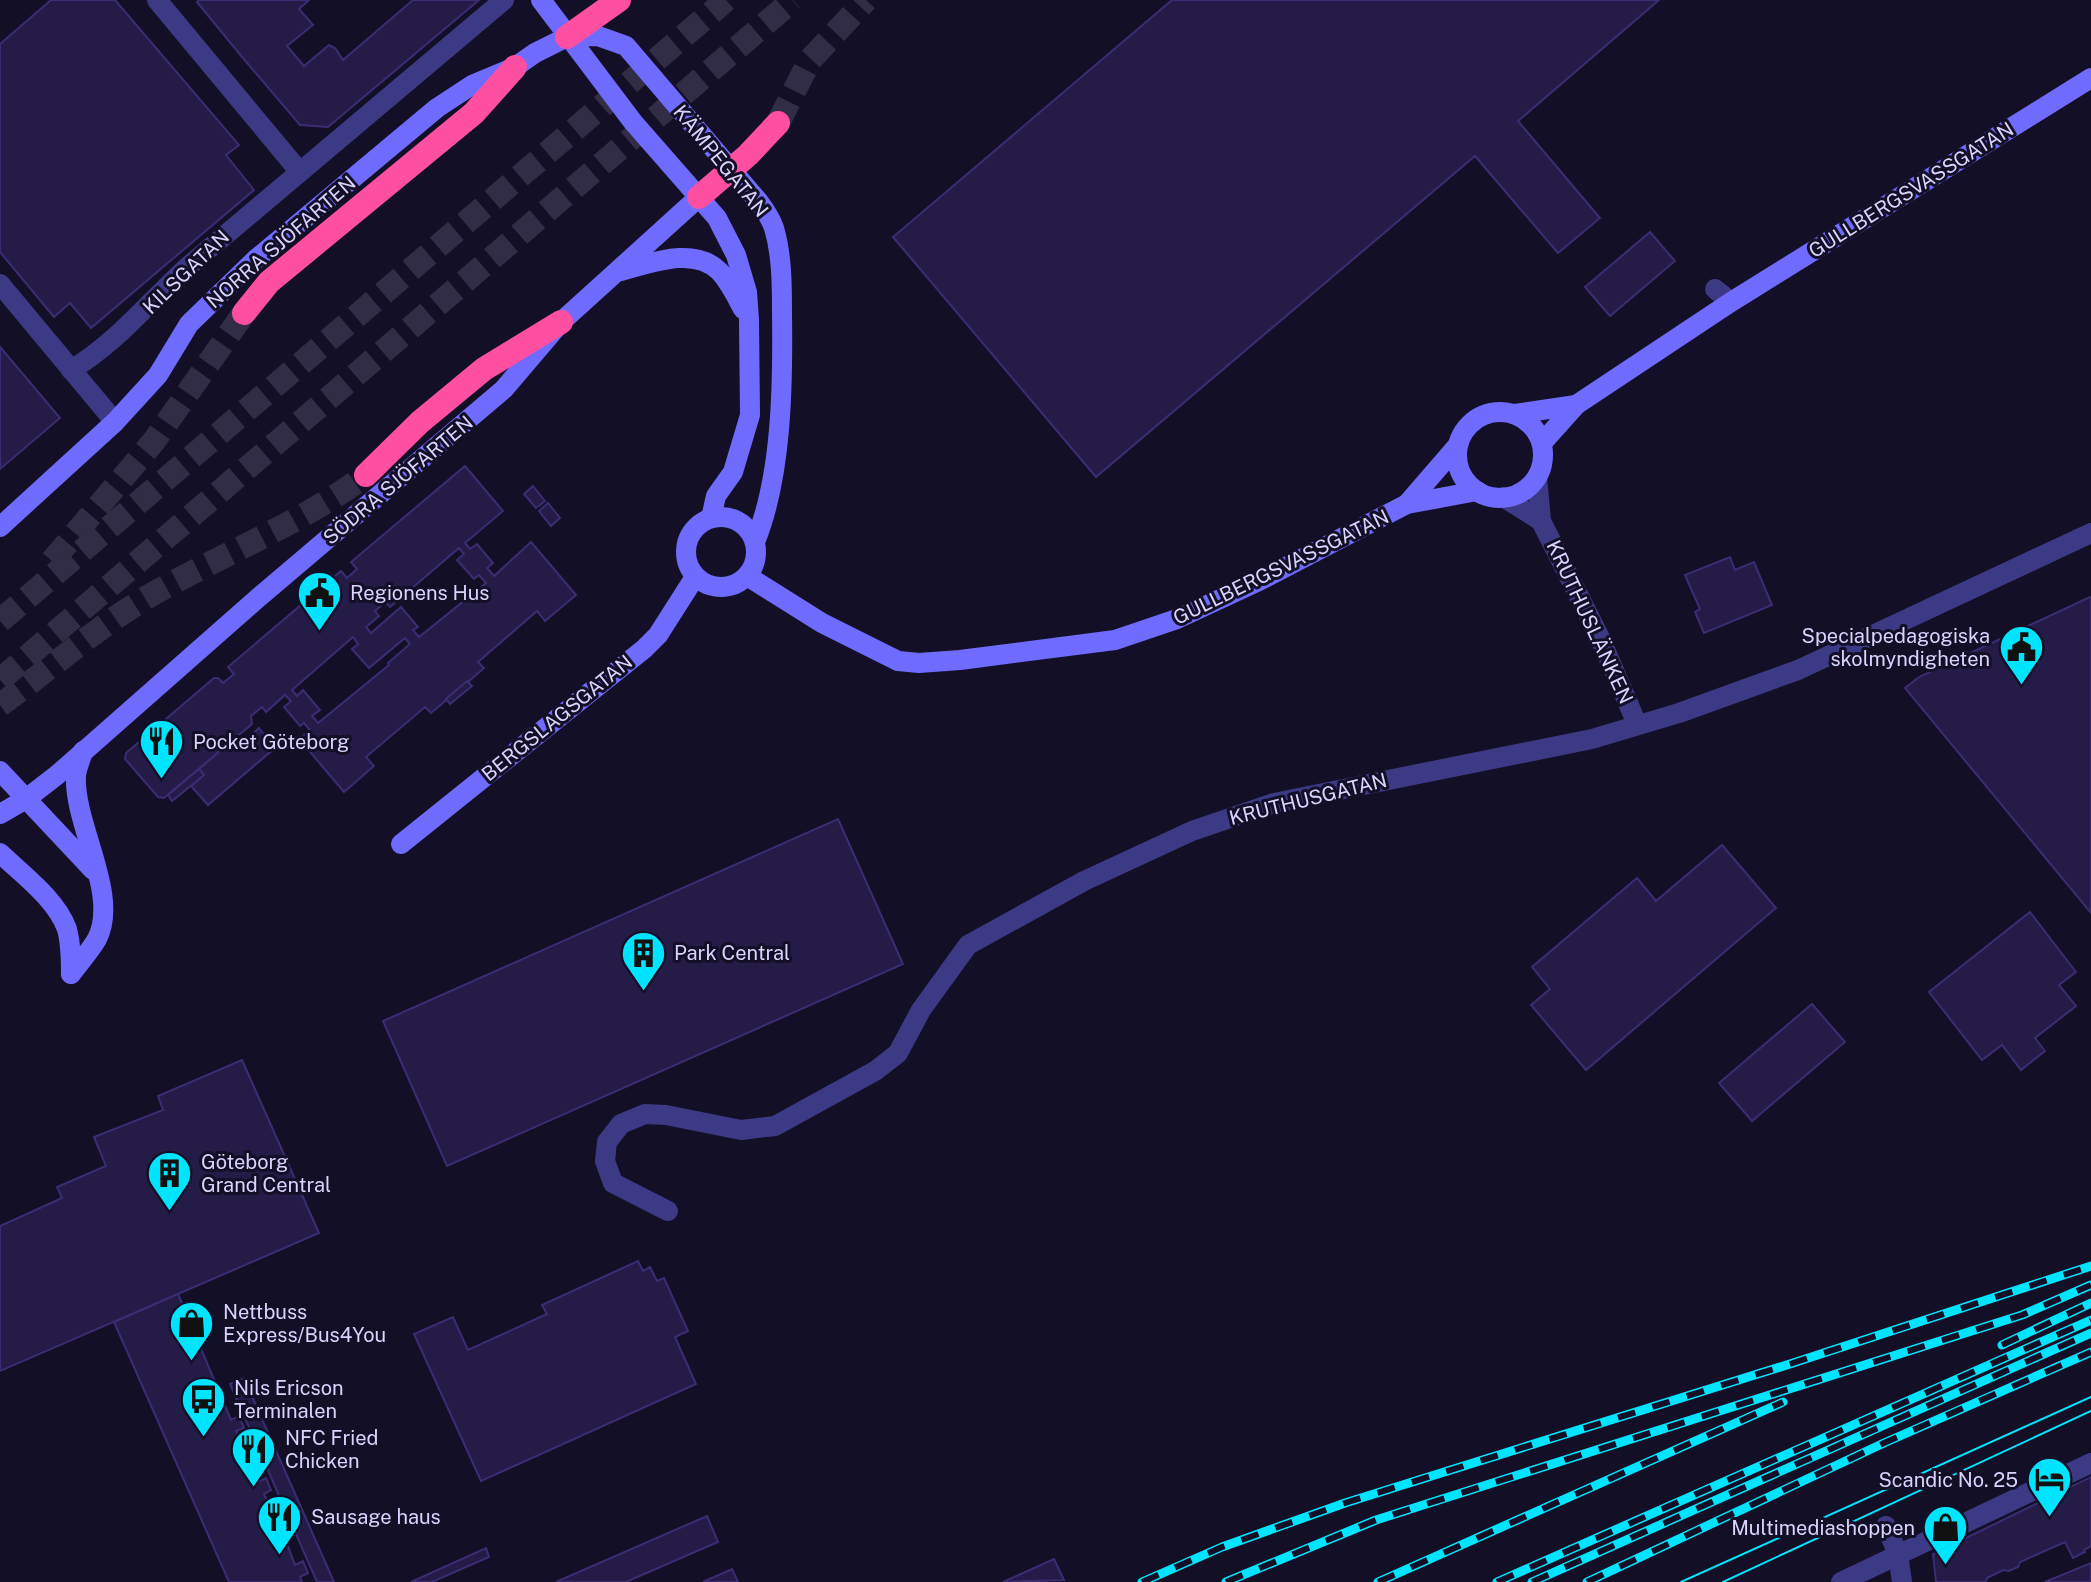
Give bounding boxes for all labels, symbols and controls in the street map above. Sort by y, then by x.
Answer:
street label: KÄMPEGATAN [668,100,774,222]
street label: GULLBERGSVASSGATAN [1804,117,2018,263]
street label: NORRA SJÖFARTEN [201,170,360,313]
street label: KILSGATAN [138,225,234,319]
street label: SÖDRA SJÖFARTEN [318,410,478,550]
street label: GULLBERGSVASSGATAN [1169,504,1393,630]
street label: KRUTHUSLÄNKEN [1542,536,1638,708]
public building icon: Regionens Hus [295,569,343,632]
place label: Regionens Hus [350,581,489,605]
place label: Specialpedagogiska skolmyndigheten [1802,624,1990,671]
public building icon: Specialpedagogiska skolmyndigheten [1997,624,2045,687]
street label: BERGSLAGSGATAN [477,650,637,786]
restaurant icon: Pocket Göteborg [138,718,186,781]
place label: Pocket Göteborg [193,730,349,754]
street label: KRUTHUSGATAN [1227,768,1389,830]
building icon: Park Central [619,929,667,992]
place label: Park Central [674,941,790,965]
building icon: Göteborg Grand Central [146,1149,194,1212]
place label: Göteborg Grand Central [201,1150,331,1197]
shop icon: Nettbuss Express/Bus4You [168,1299,216,1362]
place label: Nettbuss Express/Bus4You [223,1300,386,1347]
bus stop icon: Nils Ericson Terminalen [179,1375,227,1438]
place label: Nils Ericson Terminalen [234,1376,344,1423]
restaurant icon: NFC Fried Chicken [230,1426,278,1489]
place label: NFC Fried Chicken [285,1426,379,1473]
hotel icon: Scandic No. 25 [2025,1456,2073,1519]
place label: Scandic No. 25 [1878,1468,2018,1492]
restaurant icon: Sausage haus [256,1493,304,1556]
shop icon: Multimediashoppen [1922,1504,1970,1567]
place label: Sausage haus [311,1505,441,1529]
place label: Multimediashoppen [1731,1516,1915,1540]

